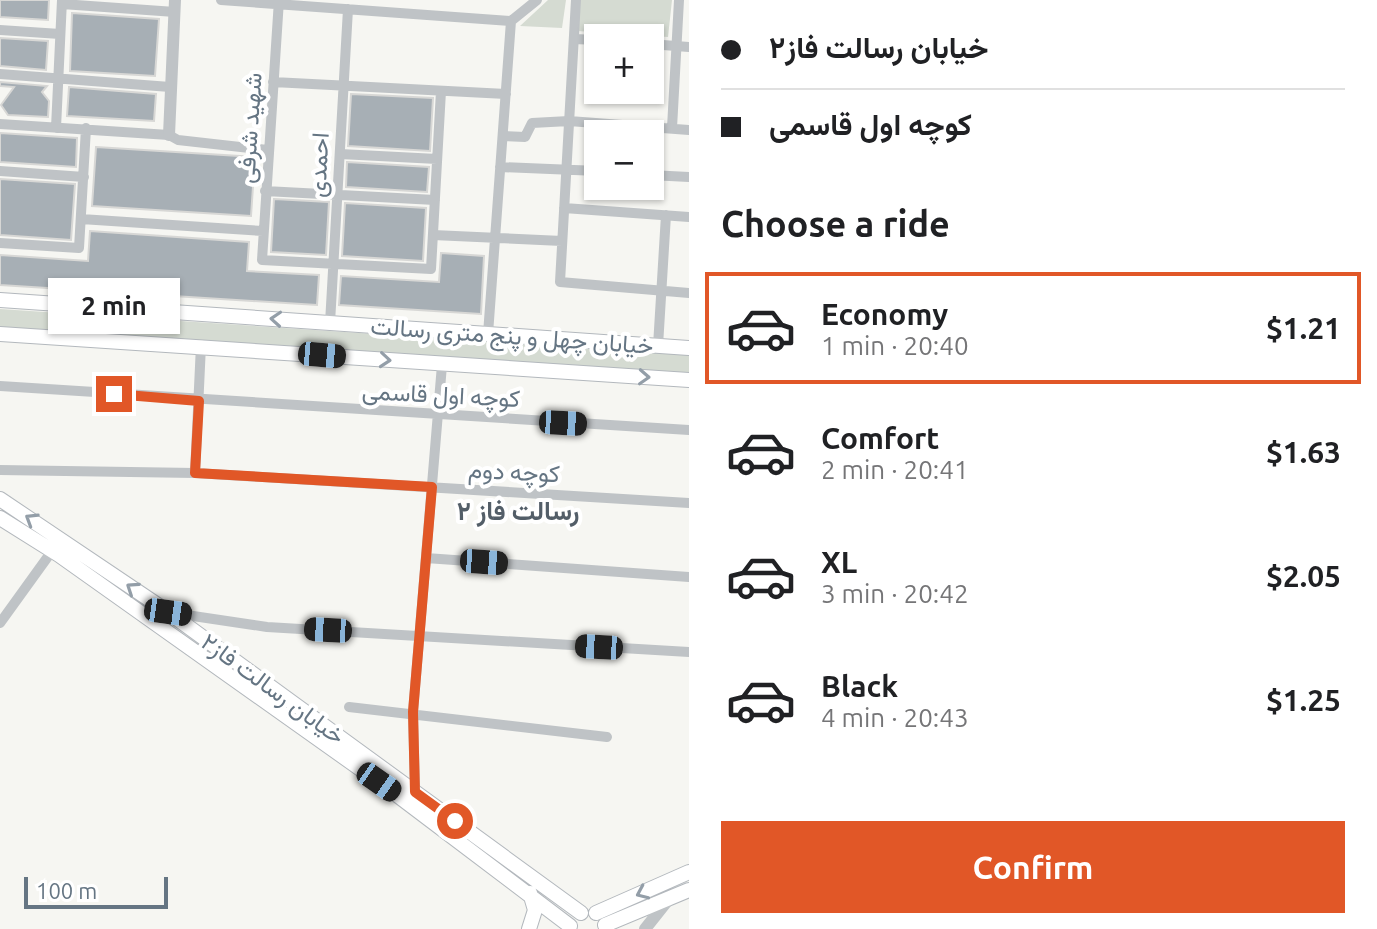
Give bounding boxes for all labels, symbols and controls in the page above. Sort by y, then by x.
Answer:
map controls [584,24,664,200]
button: + [584,24,664,104]
text: خیابان رسالت فاز۲ [769,30,988,64]
street label: شهید شرفی [232,72,269,184]
text: کوچه اول قاسمی [769,107,972,141]
button: − [584,120,664,200]
street label: احمدی [303,132,335,198]
text: Choose a ride [721,203,950,244]
callout: 2 min [48,278,180,334]
text: 2 min [81,291,147,320]
icon: car [725,292,797,364]
text: Economy [821,297,948,331]
one-way arrow [269,311,282,328]
text: $1.21 [1266,311,1341,345]
street label: خیابان چهل و پنج متری رسالت [369,312,654,363]
text: 1 min · 20:40 [821,331,969,360]
car [297,341,347,369]
one-way arrow [379,352,392,369]
one-way arrow [638,369,651,386]
route end [96,376,132,412]
street label: کوچه اول قاسمی [361,377,521,415]
car [538,410,588,436]
icon: car [725,416,797,488]
text: Comfort [821,421,939,455]
text: $1.63 [1266,435,1341,469]
text: 2 min · 20:41 [821,455,969,484]
street label: کوچه دوم [467,456,561,490]
district label: رسالت فاز ۲ [457,496,579,527]
one-way arrow [25,513,39,528]
icon: car [725,540,797,612]
text: XL [821,545,857,579]
car [459,548,509,576]
text: $2.05 [1266,559,1341,593]
text: 3 min · 20:42 [821,579,969,608]
one-way arrow [126,583,140,598]
car [143,597,193,627]
car [303,617,353,643]
street label: خیابان رسالت فاز۲ [195,628,350,751]
car [574,634,624,660]
icon: car [725,664,797,736]
text: Black [821,669,898,703]
text: $1.25 [1266,683,1341,717]
text: 4 min · 20:43 [821,703,969,732]
car [352,758,406,806]
route start [437,803,473,839]
button: Confirm [721,821,1345,913]
scale bar [24,873,168,909]
text: 100 m [36,878,97,903]
one-way arrow [636,883,651,899]

